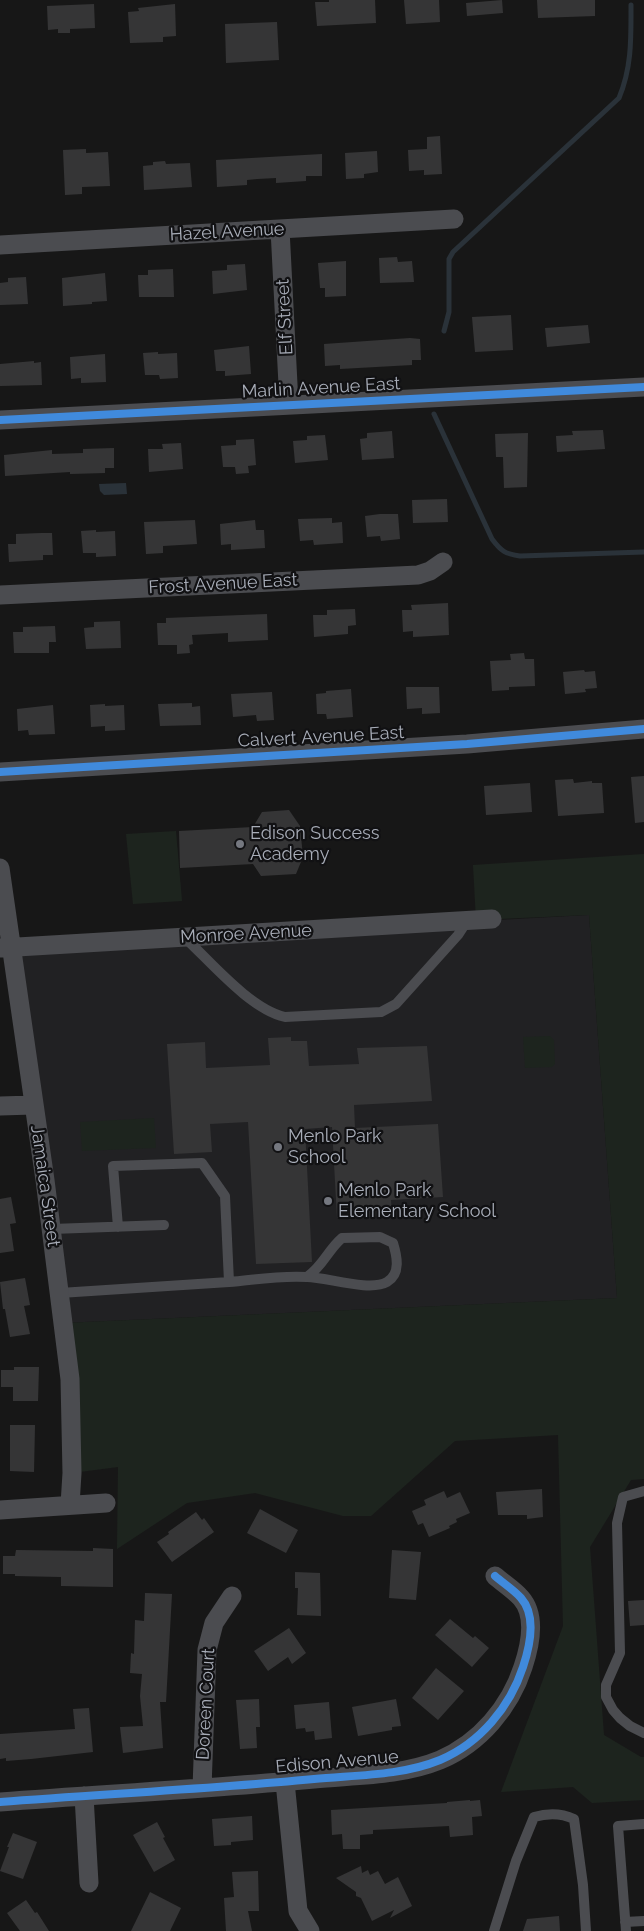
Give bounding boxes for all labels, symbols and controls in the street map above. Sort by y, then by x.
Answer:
street label: Hazel Avenue [169,218,285,246]
street label: Elf Street [272,278,298,356]
street label: Marlin Avenue East [241,373,401,403]
street label: Frost Avenue East [148,569,298,599]
street label: Calvert Avenue East [237,722,405,752]
place label: Edison Success Academy [250,823,379,866]
marker: Edison Success Academy [234,838,246,850]
street label: Monroe Avenue [180,920,312,948]
street label: Jamaica Street [26,1124,64,1248]
place label: Menlo Park School [288,1126,382,1168]
marker: Menlo Park School [272,1141,284,1153]
place label: Menlo Park Elementary School [338,1180,496,1222]
marker: Menlo Park Elementary School [322,1195,334,1207]
street label: Doreen Court [192,1648,220,1760]
street label: Edison Avenue [275,1746,399,1778]

